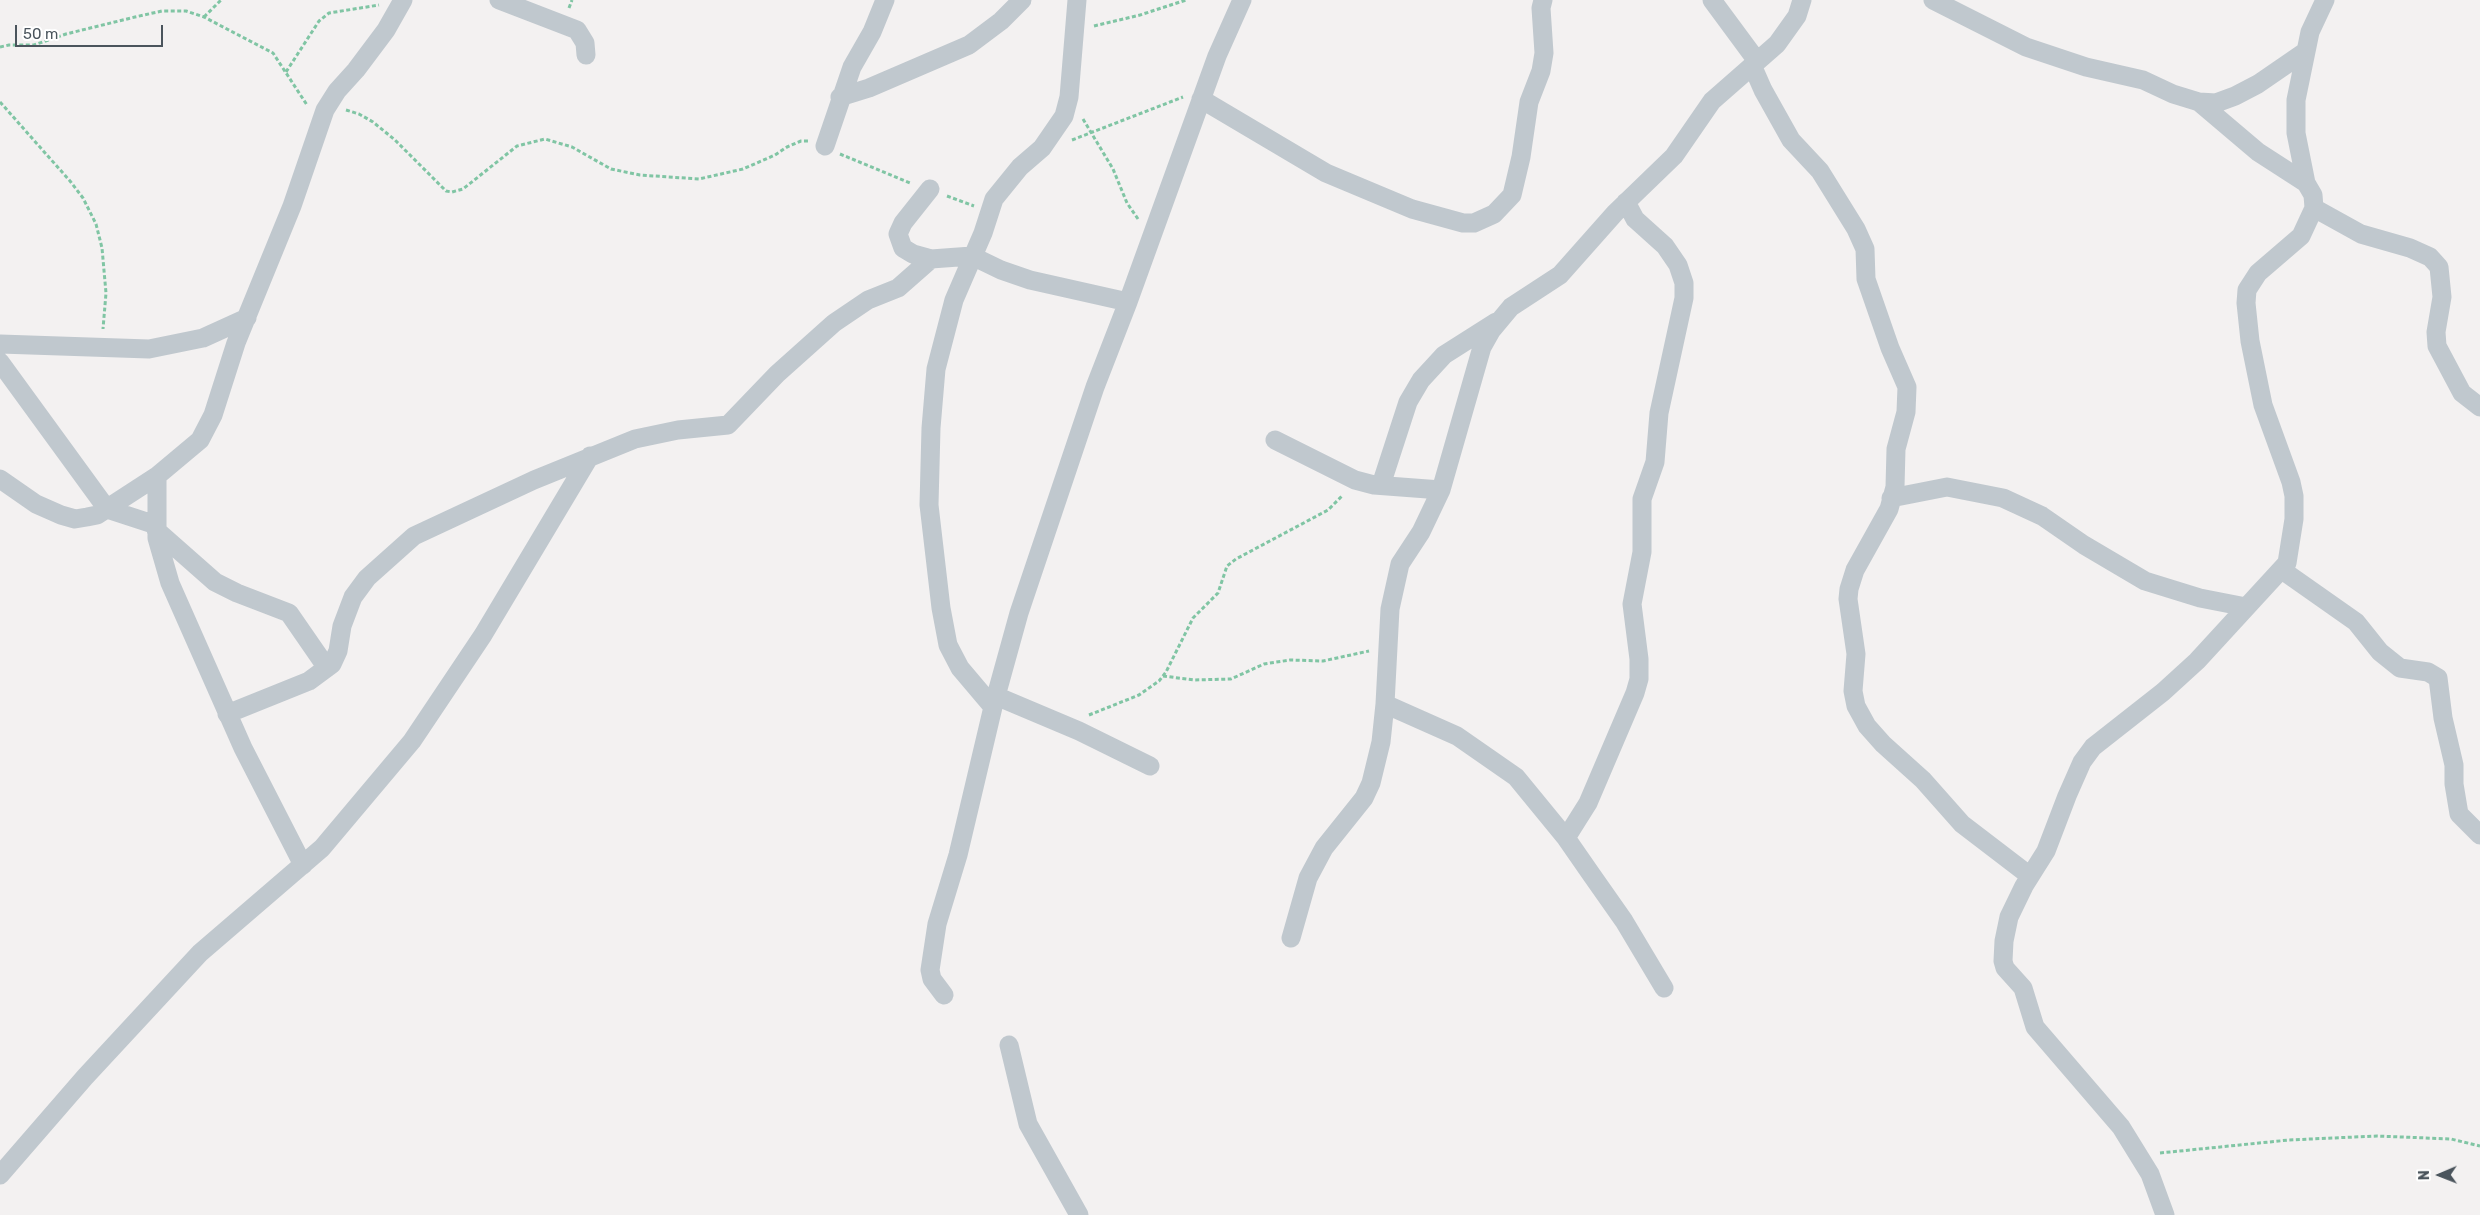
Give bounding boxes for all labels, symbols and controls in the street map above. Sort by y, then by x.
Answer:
scale bar [18,15,165,47]
text: 50 m [23,25,58,43]
north arrow [2415,1150,2465,1200]
text: N [2416,1170,2433,1180]

